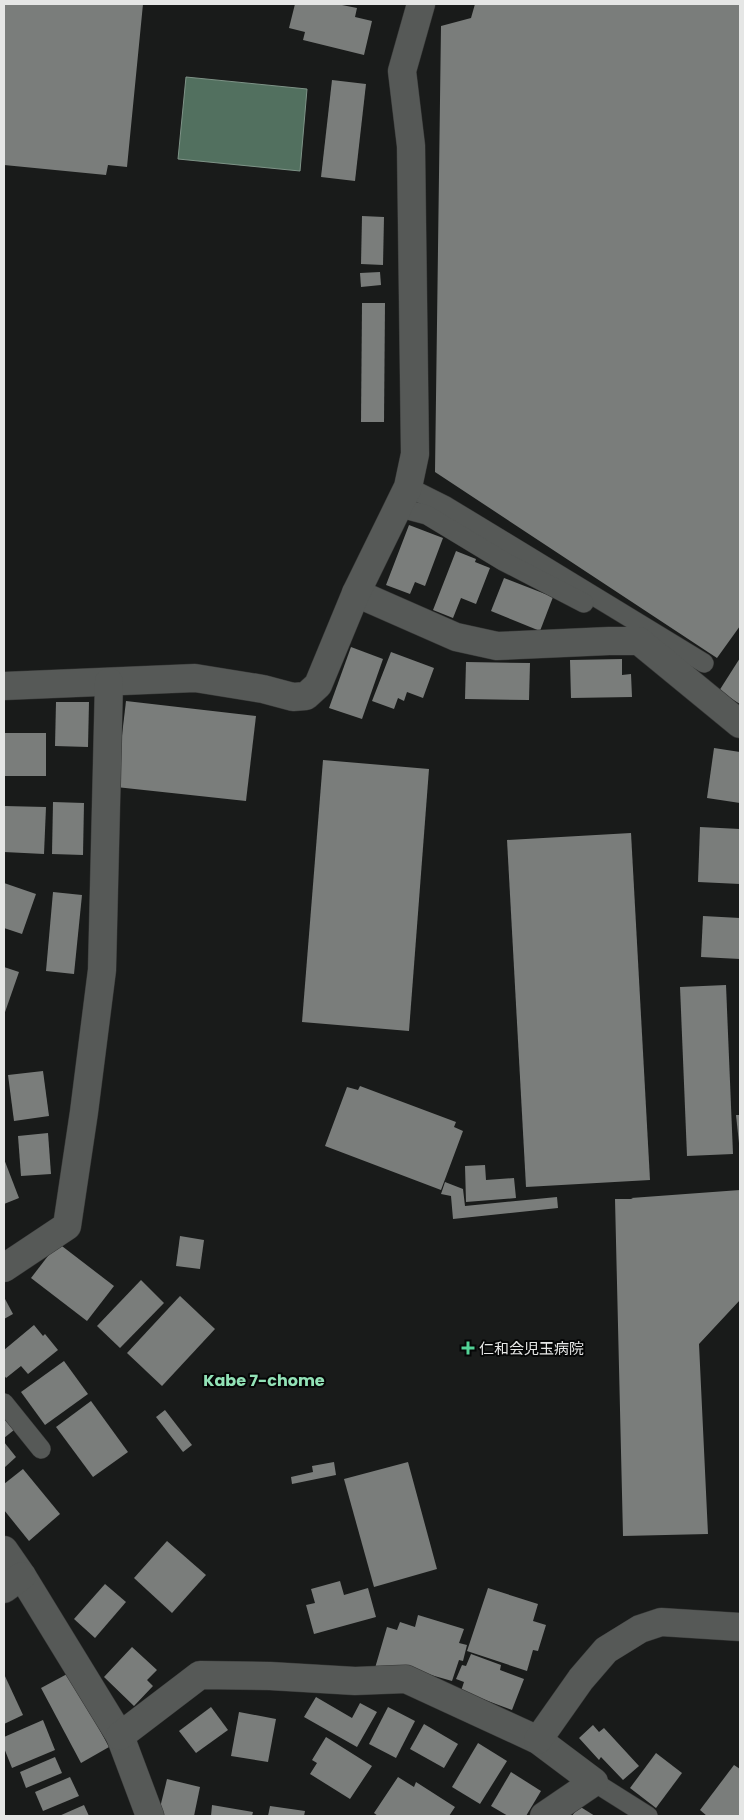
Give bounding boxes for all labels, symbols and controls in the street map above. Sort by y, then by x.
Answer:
place label: 仁和会児玉病院 [479,1338,584,1359]
marker: 仁和会児玉病院 [461,1341,475,1355]
district label: Kabe 7-chome [203,1369,325,1392]

